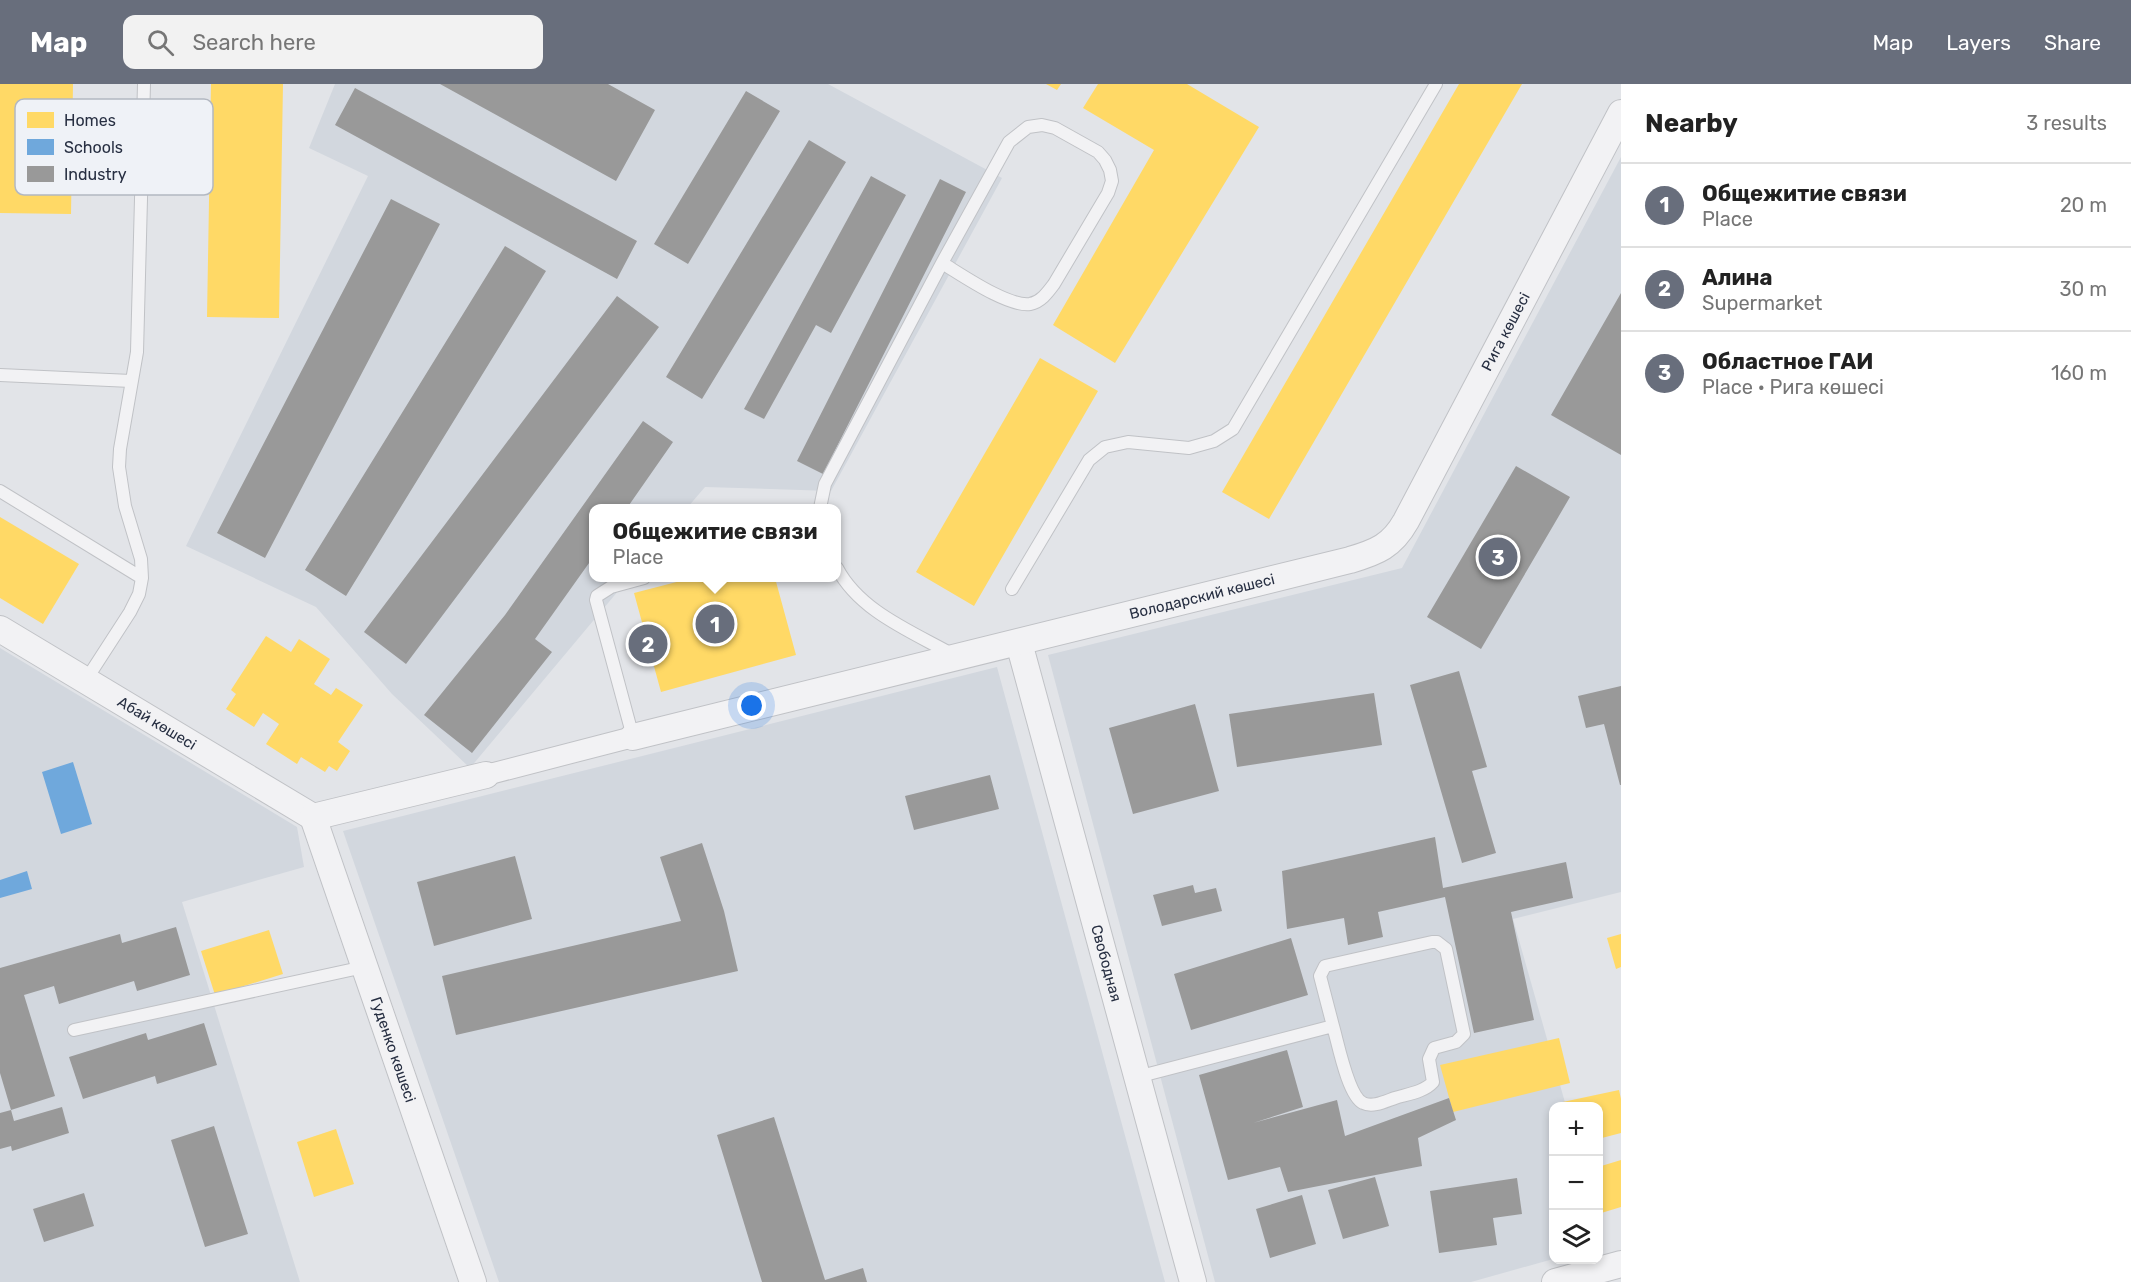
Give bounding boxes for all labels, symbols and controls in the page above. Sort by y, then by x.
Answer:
search box [123,15,543,69]
text: Map [30,26,87,59]
icon: search [144,26,177,59]
text: Search here [192,29,316,56]
text: Map [1872,30,1913,55]
text: Layers [1946,30,2011,55]
text: Share [2044,30,2101,55]
legend [15,99,213,195]
text: Nearby [1645,108,1738,139]
text: Homes [64,111,116,130]
text: 3 results [2026,111,2107,135]
text: Schools [64,138,123,157]
text: Industry [64,165,127,184]
text: Общежитие связи [1702,180,1907,207]
text: 1 [1660,193,1669,217]
text: 20 m [2060,193,2107,217]
text: Place [1702,207,1753,231]
text: Алина [1702,264,1773,291]
text: 2 [1658,277,1671,301]
text: 30 m [2060,277,2107,301]
street label: Рига көшесі [1478,290,1534,374]
text: Supermarket [1702,291,1822,315]
text: Областное ГАИ [1702,348,1873,375]
text: 3 [1658,361,1671,385]
text: 160 m [2051,361,2107,385]
text: Place · Рига көшесі [1702,375,1884,399]
popup [589,504,841,582]
text: Общежитие связи [613,518,817,545]
pin: 3 [1478,534,1518,580]
text: Place [613,545,664,569]
street label: Володарский көшесі [1127,570,1276,623]
pin: 1 [696,602,734,646]
pin: 2 [628,622,668,666]
your location [737,691,766,720]
street label: Абай көшесі [114,693,200,754]
street label: Свободная [1087,923,1125,1004]
street label: Гуденко көшесі [367,995,419,1105]
map controls [1549,1102,1603,1264]
button: + [1549,1102,1603,1156]
button: − [1549,1156,1603,1210]
button: layers [1549,1210,1603,1264]

